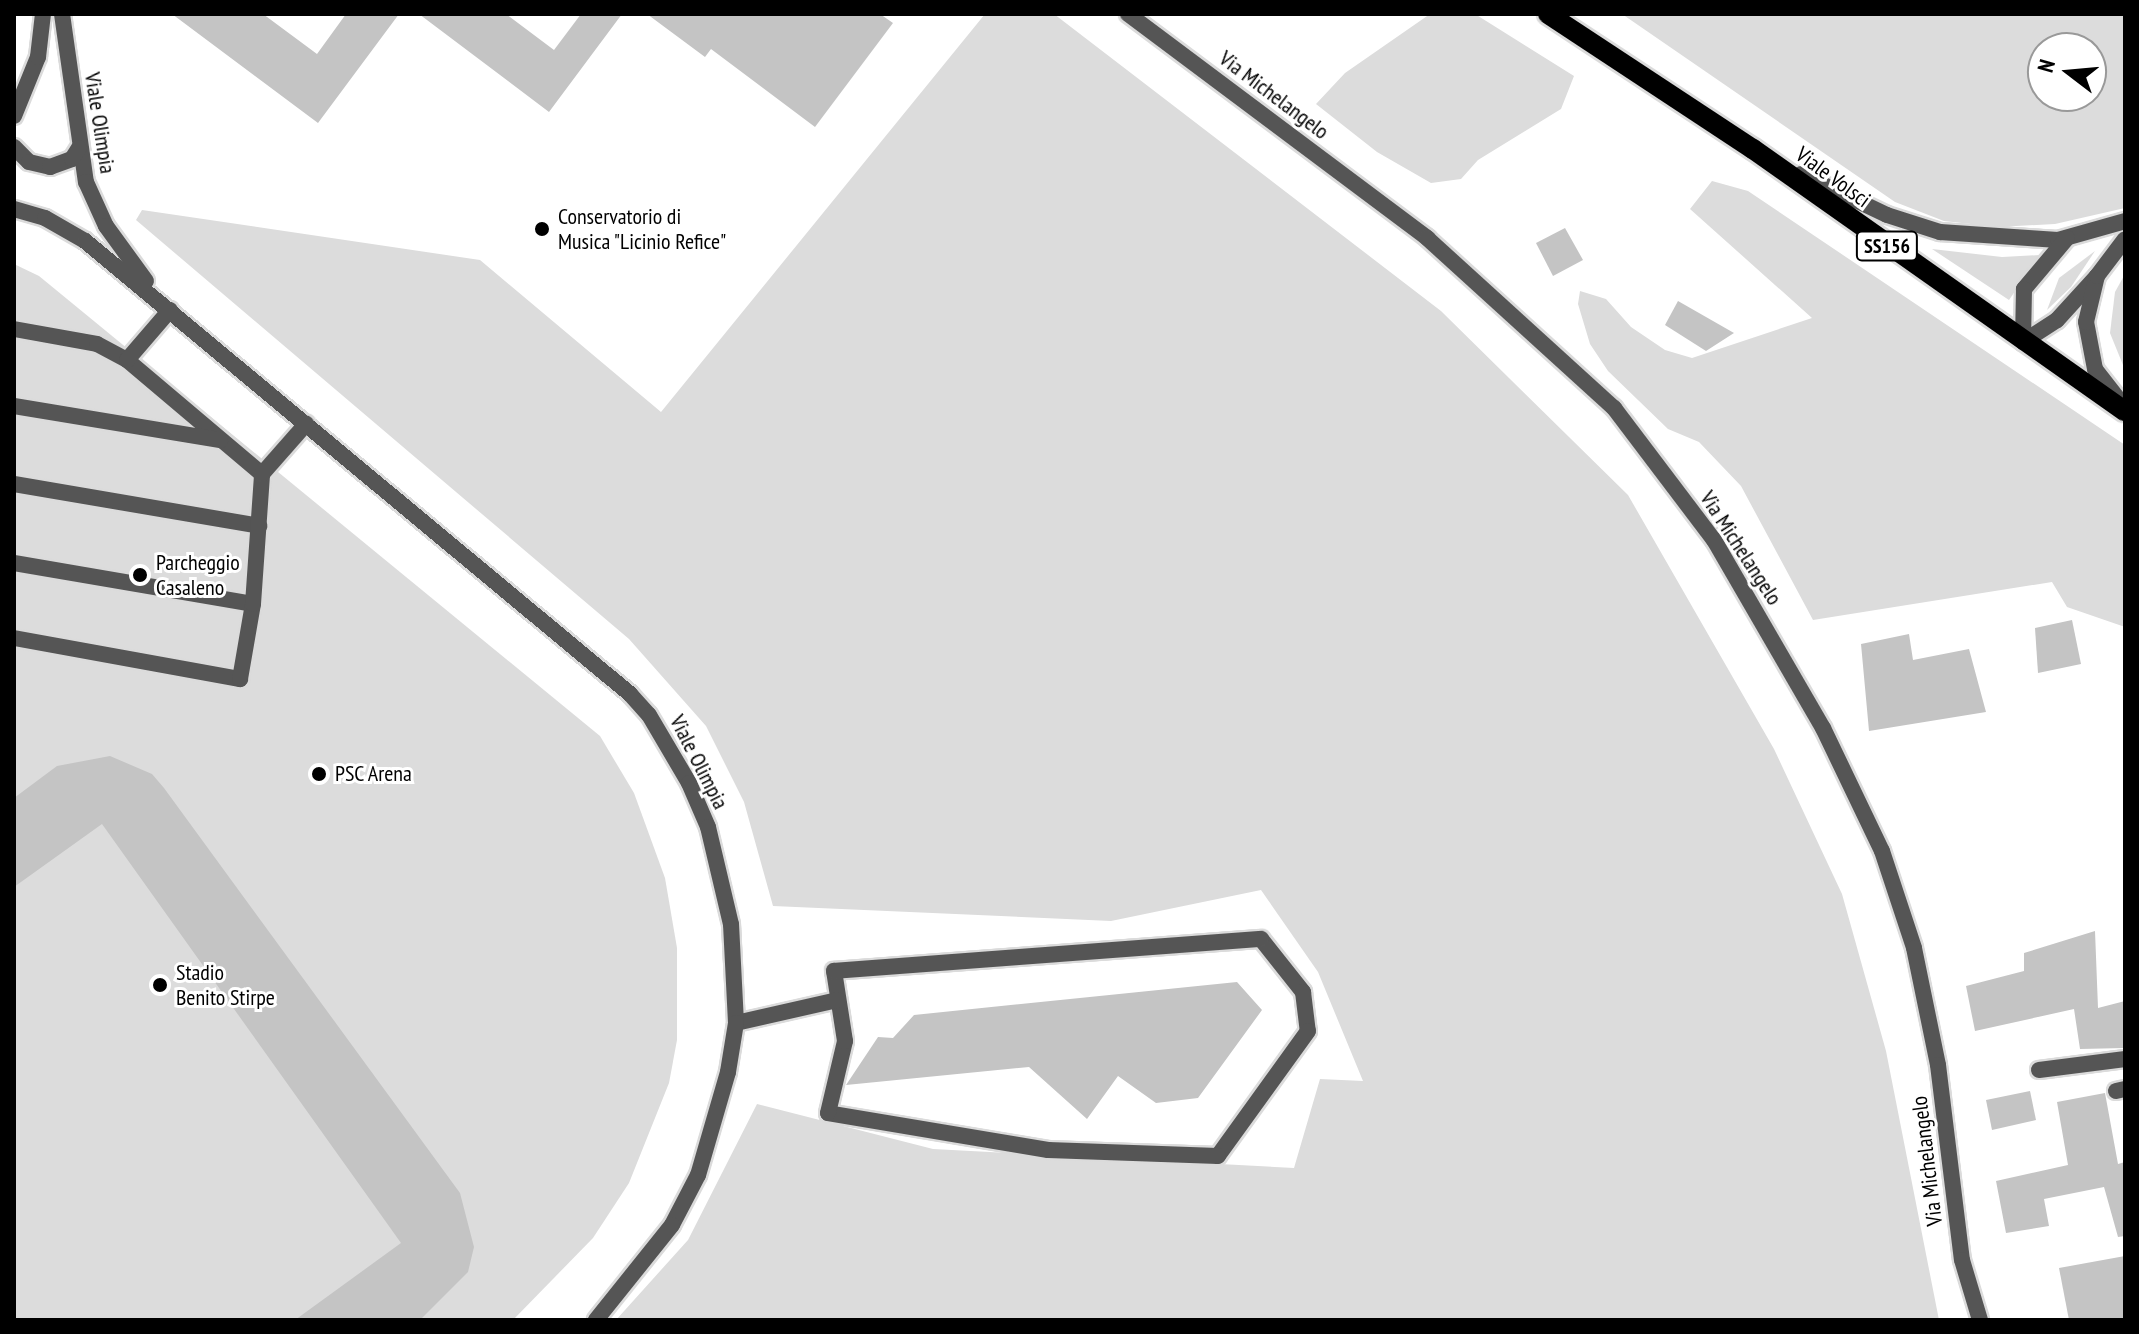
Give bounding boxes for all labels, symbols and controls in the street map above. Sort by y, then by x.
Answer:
north arrow [2027,32,2107,112]
street label: Via Michelangelo [1214,45,1334,145]
text: N [2031,56,2061,76]
street label: Viale Olimpia [79,71,121,175]
street label: Viale Volsci [1790,141,1876,213]
place label: Conservatorio di Musica "Licinio Refice" [558,203,727,254]
marker: Conservatorio di Musica "Licinio Refice" [533,220,551,238]
road number: SS156 [1855,230,1919,262]
street label: Via Michelangelo [1694,486,1788,610]
place label: Parcheggio Casaleno [156,549,240,600]
marker: Parcheggio Casaleno [131,566,149,584]
street label: Viale Olimpia [664,711,734,813]
place label: PSC Arena [335,761,413,787]
marker: PSC Arena [310,765,328,783]
place label: Stadio Benito Stirpe [176,959,275,1010]
marker: Stadio Benito Stirpe [151,976,169,994]
street label: Via Michelangelo [1906,1095,1948,1227]

